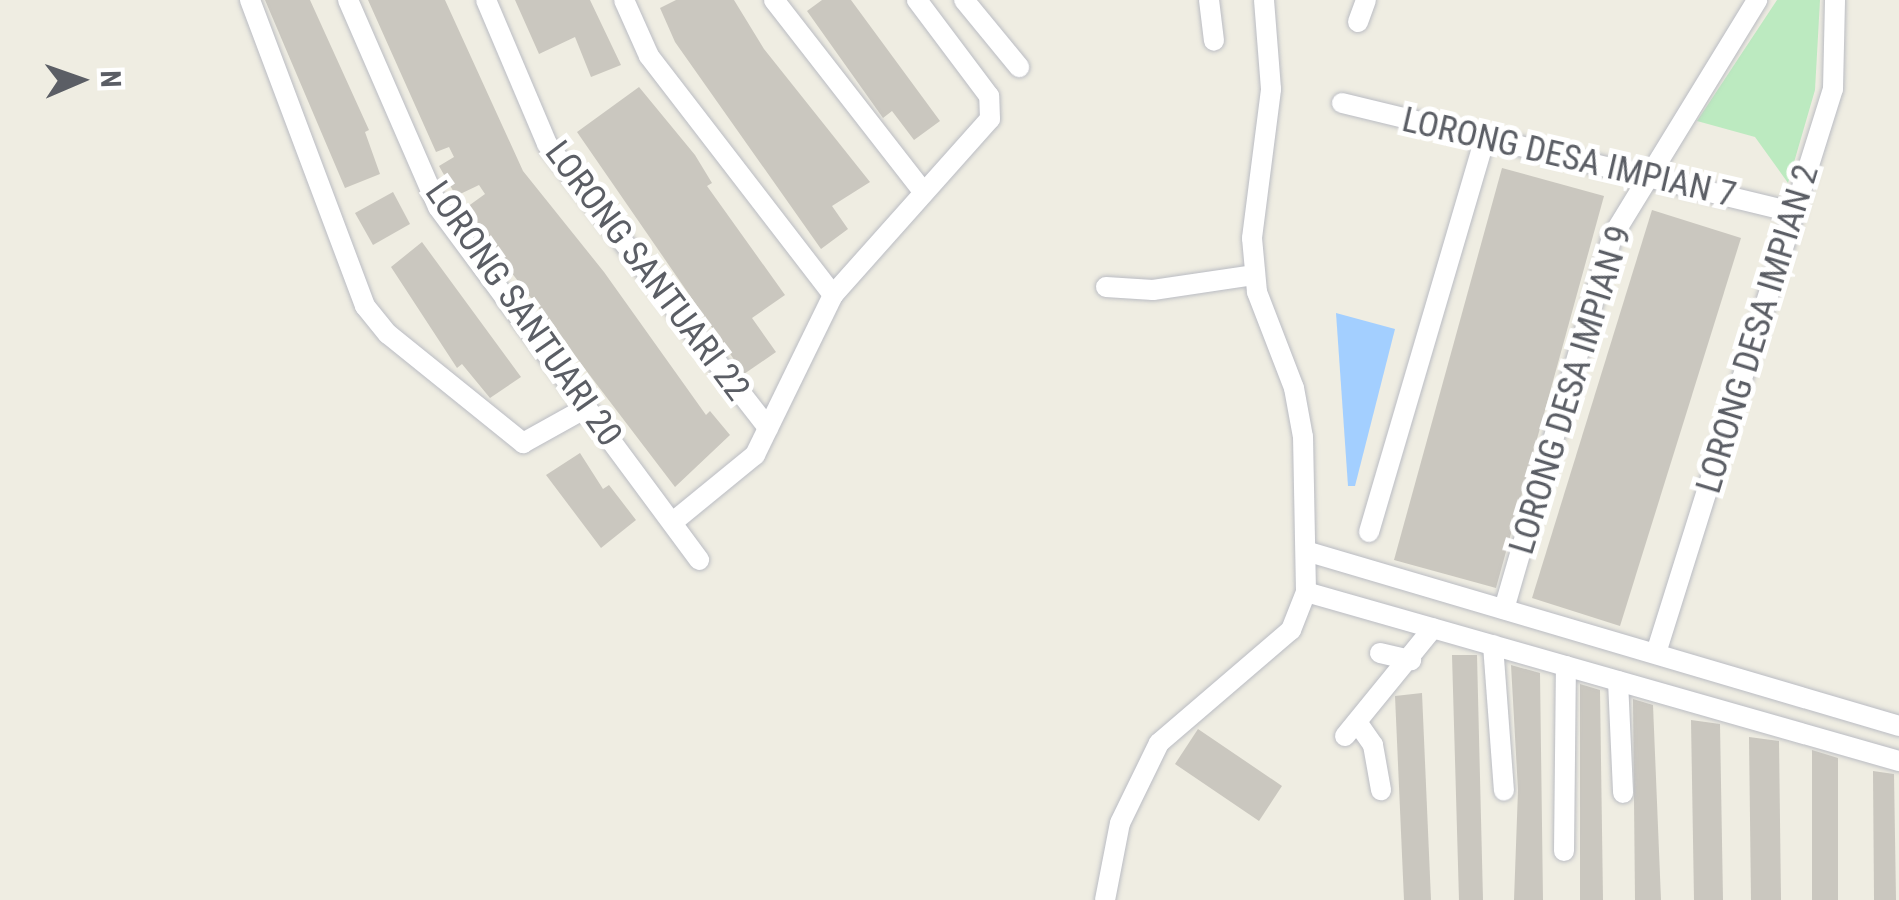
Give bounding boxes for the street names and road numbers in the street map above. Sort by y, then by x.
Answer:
street label: LORONG DESA IMPIAN 7 [1398,99,1740,217]
street label: LORONG SANTUARI 22 [536,133,758,409]
street label: LORONG DESA IMPIAN 2 [1688,160,1828,498]
street label: LORONG SANTUARI 20 [416,173,630,455]
street label: LORONG DESA IMPIAN 9 [1501,221,1641,559]

